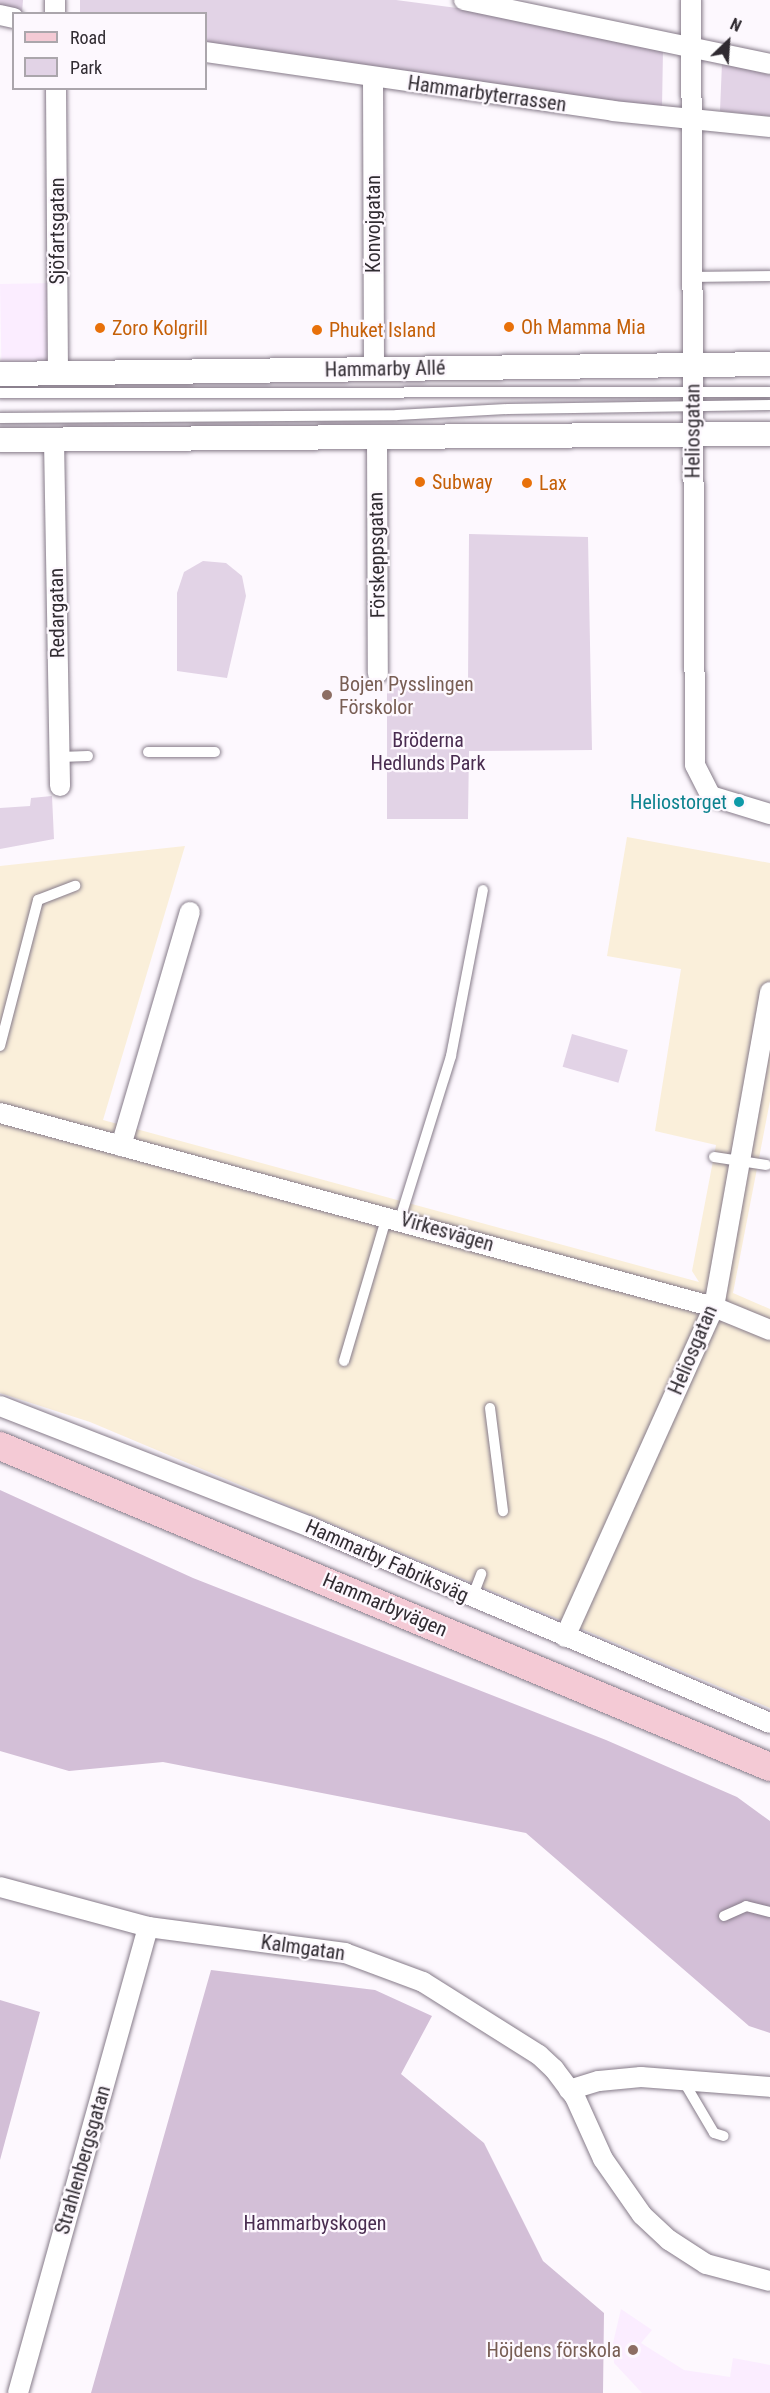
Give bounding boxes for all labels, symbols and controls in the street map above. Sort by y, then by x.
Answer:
legend [12,12,207,90]
north arrow [698,12,758,72]
text: N [727,15,744,36]
text: Road [70,27,106,48]
text: Park [70,57,102,78]
street label: Hammarbyterrassen [406,71,568,117]
street label: Konvojgatan [361,175,385,273]
street label: Sjöfartsgatan [45,177,69,285]
place label: Oh Mamma Mia [521,315,646,339]
place label: Zoro Kolgrill [112,316,208,340]
place label: Phuket Island [329,318,436,342]
marker: Oh Mamma Mia [502,320,516,334]
marker: Zoro Kolgrill [93,321,107,335]
marker: Phuket Island [310,323,324,337]
street label: Hammarby Allé [325,356,445,382]
street label: Heliosgatan [681,384,705,478]
place label: Subway [432,470,493,494]
place label: Lax [539,471,567,495]
marker: Subway [413,475,427,489]
marker: Lax [520,476,534,490]
street label: Förskeppsgatan [364,492,390,618]
street label: Redargatan [44,568,70,658]
place label: Bojen Pysslingen Förskolor [339,672,474,719]
marker: Bojen Pysslingen Förskolor [320,688,334,702]
park label: Bröderna Hedlunds Park [371,728,485,775]
place label: Heliostorget [630,790,727,814]
marker: Heliostorget [732,795,746,809]
street label: Virkesvägen [397,1207,497,1257]
street label: Heliosgatan [663,1302,723,1398]
street label: Hammarby Fabriksväg [302,1514,472,1608]
street label: Hammarbyvägen [319,1568,451,1642]
street label: Kalmgatan [259,1930,347,1966]
street label: Strahlenbergsgatan [50,2083,116,2237]
park label: Hammarbyskogen [244,2211,386,2235]
place label: Höjdens förskola [487,2338,621,2362]
marker: Höjdens förskola [626,2343,640,2357]

